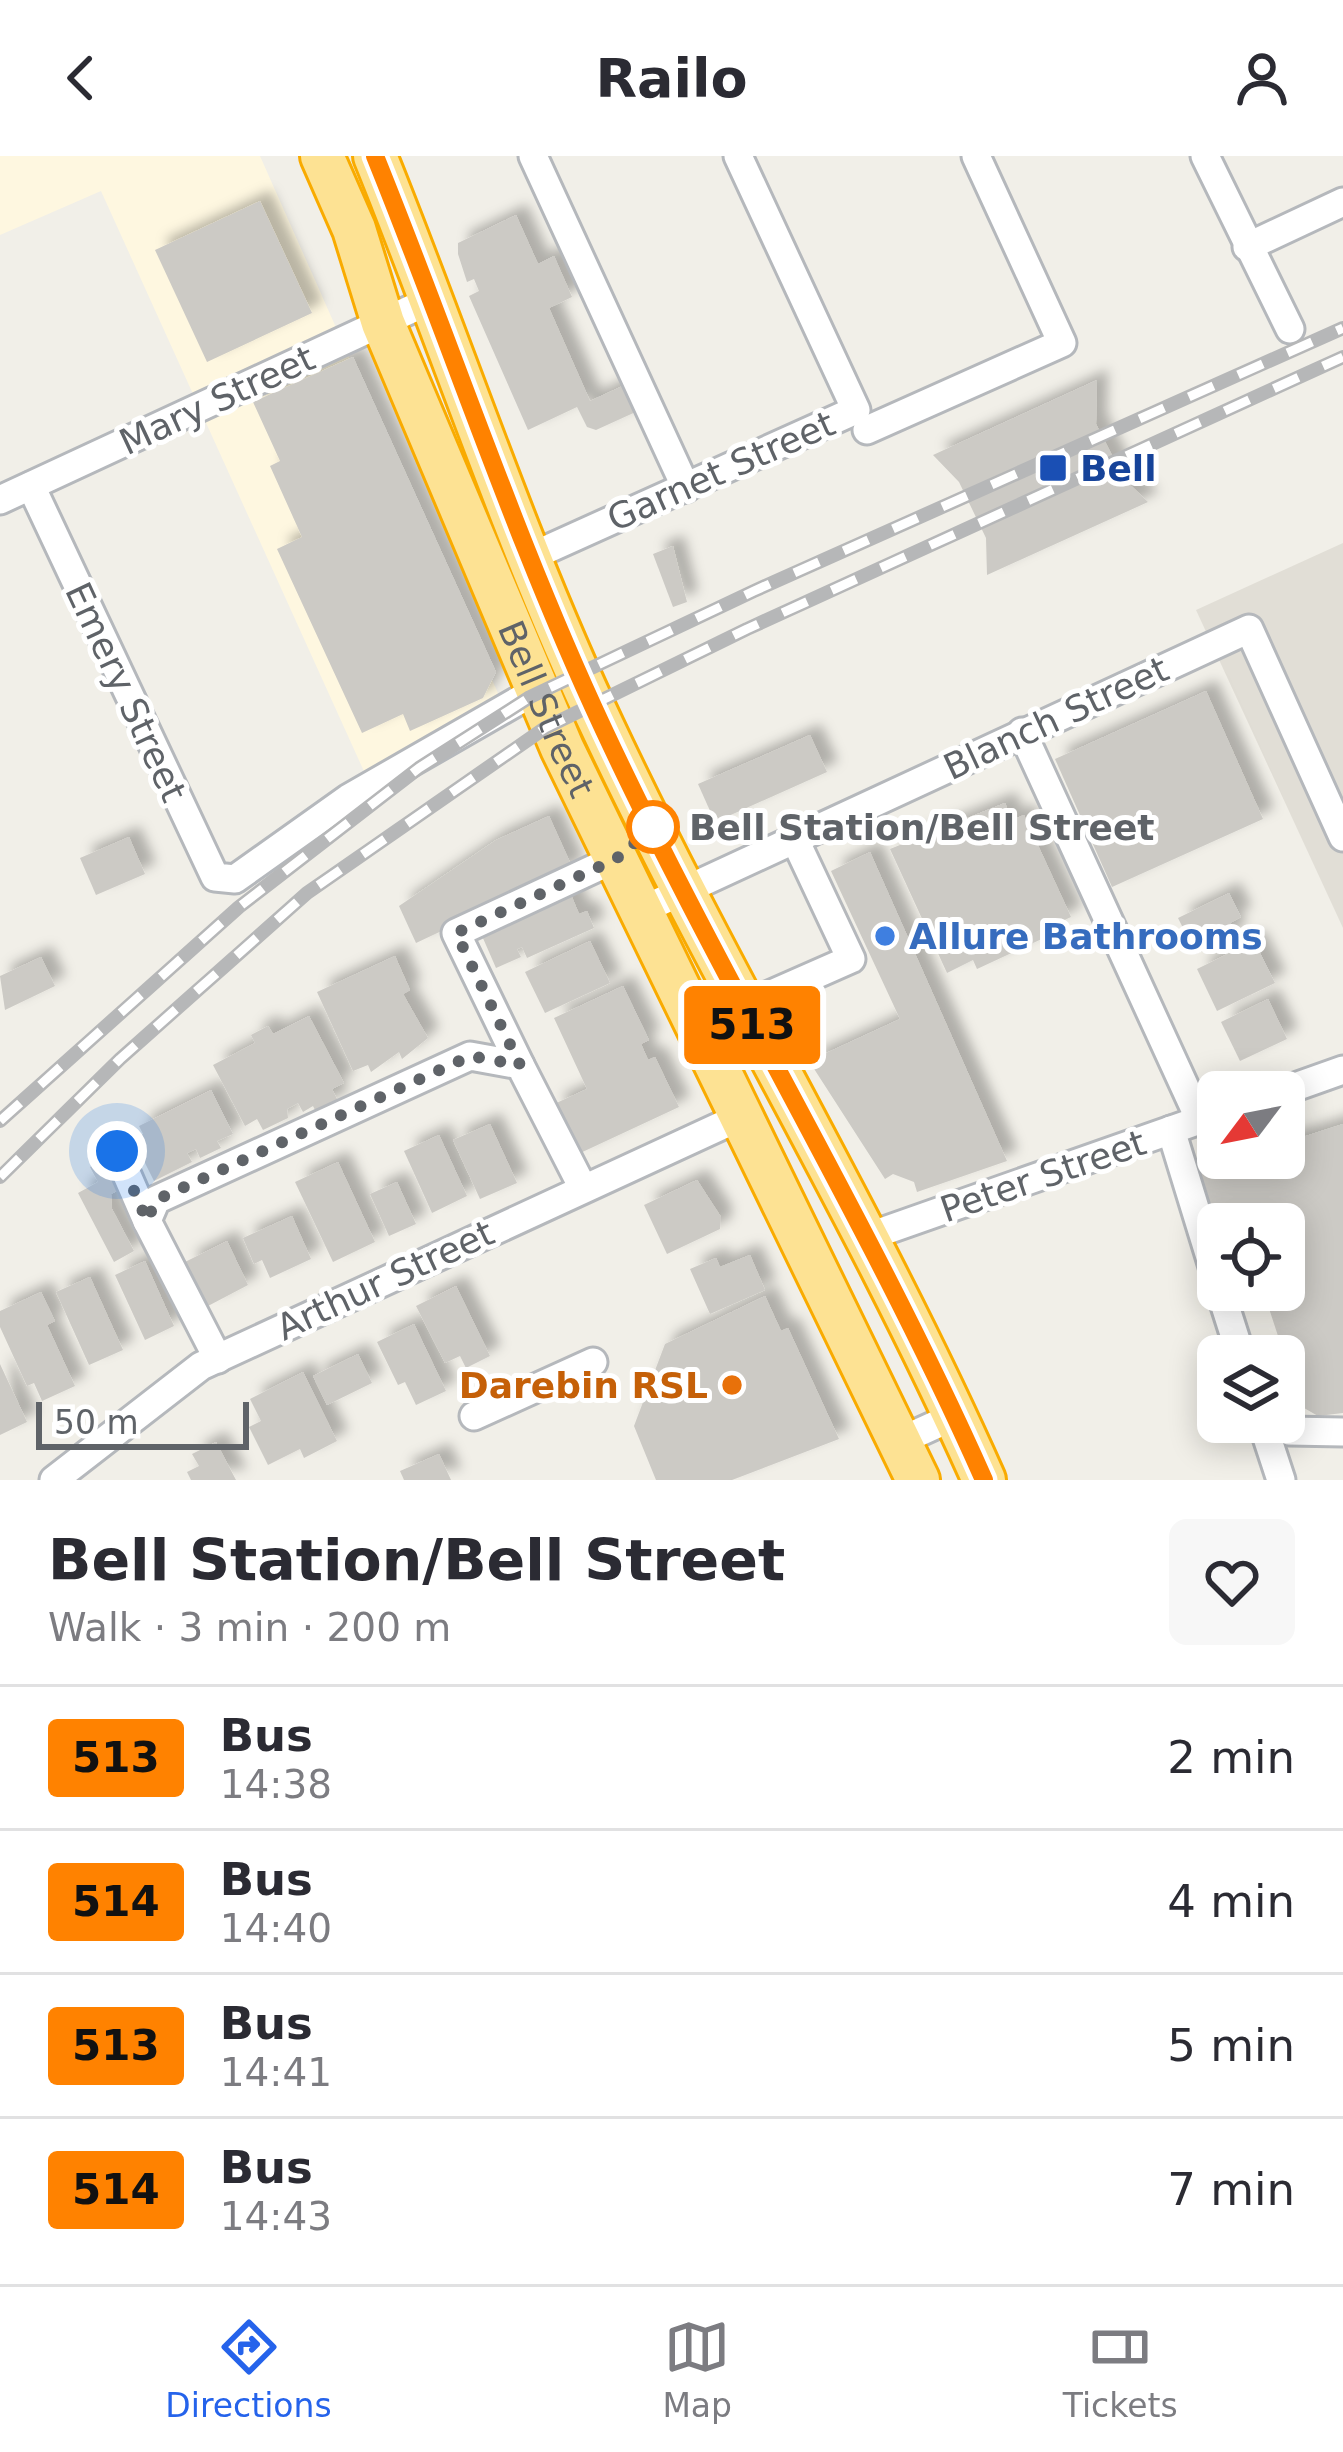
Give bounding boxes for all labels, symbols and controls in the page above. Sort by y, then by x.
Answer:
icon: back [48,45,114,111]
icon: person [1229,45,1295,111]
text: Railo [595,47,748,110]
street label: Mary Street [113,337,321,463]
street label: Garnet Street [601,403,841,539]
place label: Bell [1080,448,1157,489]
marker: Bell [1037,452,1069,484]
street label: Emery Street [57,576,195,808]
street label: Bell Street [490,615,603,803]
street label: Blanch Street [937,648,1175,788]
marker: Bell Station/Bell Street [628,802,678,852]
place label: Bell Station/Bell Street [689,807,1155,848]
place label: Allure Bathrooms [909,916,1263,957]
marker: Allure Bathrooms [872,923,898,949]
line badge: 513 [683,986,821,1064]
text: 513 [708,1000,796,1049]
north arrow [1197,1071,1305,1179]
map controls [1197,1071,1305,1443]
your location [87,1121,147,1181]
street label: Peter Street [935,1122,1151,1230]
button: locate [1197,1203,1305,1311]
street label: Arthur Street [270,1212,500,1348]
button: layers [1197,1335,1305,1443]
place label: Darebin RSL [459,1365,708,1406]
marker: Darebin RSL [719,1372,745,1398]
scale bar [36,1396,249,1449]
text: 50 m [54,1403,139,1442]
button: heart [1169,1519,1295,1645]
text: Bell Station/Bell Street [48,1527,785,1593]
text: Walk · 3 min · 200 m [48,1605,451,1650]
text: Bus [220,1709,313,1762]
text: 2 min [1167,1731,1295,1784]
text: 513 [72,1733,160,1782]
text: 14:38 [220,1762,332,1807]
text: Bus [220,1853,313,1906]
text: 4 min [1167,1875,1295,1928]
text: 514 [72,1877,160,1926]
text: 14:40 [220,1906,332,1951]
text: Bus [220,1997,313,2050]
text: 5 min [1167,2019,1295,2072]
text: 513 [72,2021,160,2070]
text: 14:41 [220,2050,332,2095]
text: Bus [220,2141,313,2194]
text: 7 min [1167,2163,1295,2216]
text: 514 [72,2165,160,2214]
text: 14:43 [220,2194,332,2239]
tab: Directions [165,2314,332,2425]
tab: Map [662,2314,732,2425]
tab: Tickets [1063,2314,1178,2425]

